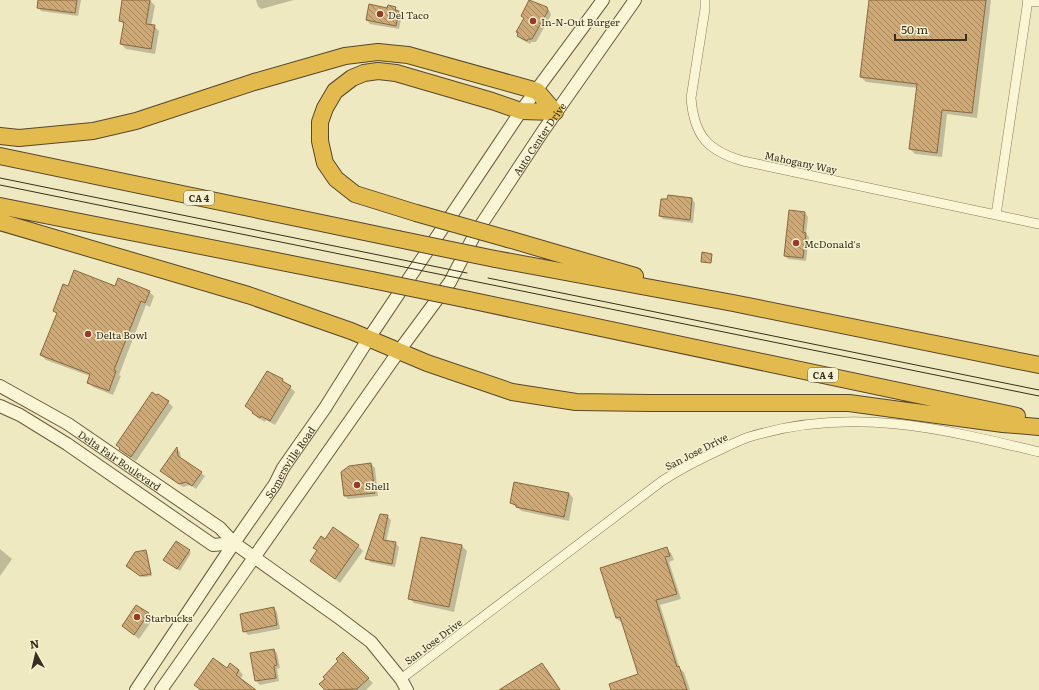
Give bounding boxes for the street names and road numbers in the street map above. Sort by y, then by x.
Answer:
street label: Auto Center Drive [508,99,569,178]
street label: Mahogany Way [763,147,839,177]
road number: CA 4 [184,191,214,205]
road number: CA 4 [808,368,838,382]
street label: Somersville Road [260,423,318,501]
street label: Delta Fair Boulevard [76,426,165,493]
street label: San Jose Drive [662,429,730,473]
street label: San Jose Drive [401,614,465,668]

